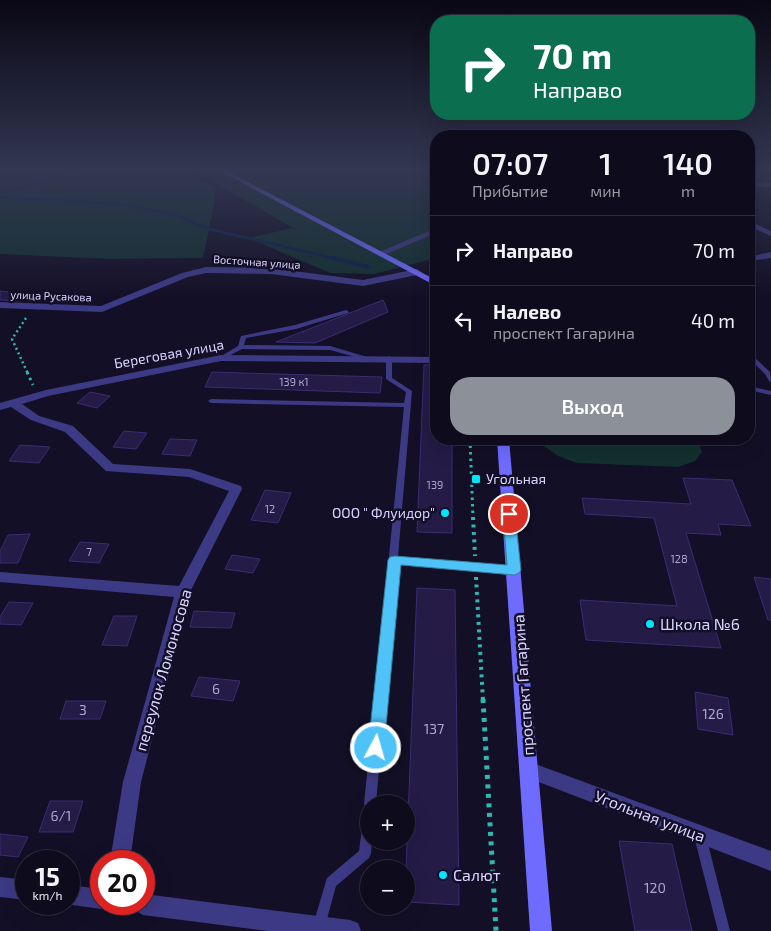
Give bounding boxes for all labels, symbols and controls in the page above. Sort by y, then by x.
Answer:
text: 70 m [533,34,612,76]
icon: right [450,35,515,100]
text: Направо [533,76,622,102]
text: 07:07 [472,145,548,181]
text: 1 [599,145,612,181]
text: 140 [663,145,713,181]
text: Прибытие [472,181,548,200]
text: мин [590,181,621,200]
text: m [681,181,695,200]
icon: right [450,237,478,265]
text: Направо [493,239,573,262]
text: 70 m [693,239,735,262]
street label: Восточная улица [213,252,301,272]
street label: улица Русакова [10,288,92,304]
text: Налево [493,300,561,323]
icon: left [450,307,478,335]
text: 40 m [691,309,735,332]
text: проспект Гагарина [493,323,635,342]
street label: Береговая улица [113,335,225,372]
house number: 139 к1 [279,375,309,388]
button: Выход [450,377,735,435]
place label: Угольная [486,470,546,487]
marker: Угольная [470,473,482,485]
house number: 139 [427,478,443,491]
pin [488,493,530,535]
icon: arrive [495,500,523,528]
house number: 12 [265,502,275,515]
place label: ООО " Флуидор" [332,504,435,521]
marker: ООО " Флуидор" [439,507,451,519]
house number: 7 [86,545,92,558]
house number: 128 [670,552,688,565]
street label: переулок Ломоносова [130,587,196,753]
street label: проспект Гагарина [508,614,537,756]
place label: Школа №6 [660,614,740,633]
marker: Школа №6 [644,618,656,630]
house number: 6 [212,680,220,697]
house number: 3 [79,701,87,718]
house number: 126 [702,705,724,722]
house number: 137 [424,720,444,737]
position arrow [349,721,401,773]
street label: Угольная улица [592,786,708,846]
map controls [360,795,415,915]
button: + [360,795,415,850]
house number: 6/1 [51,807,71,824]
speed limit sign: 20 [90,850,155,915]
button: − [360,860,415,915]
text: 15 [35,861,60,891]
place label: Салют [453,865,501,884]
marker: Салют [437,869,449,881]
house number: 120 [644,879,666,896]
text: km/h [33,888,62,902]

